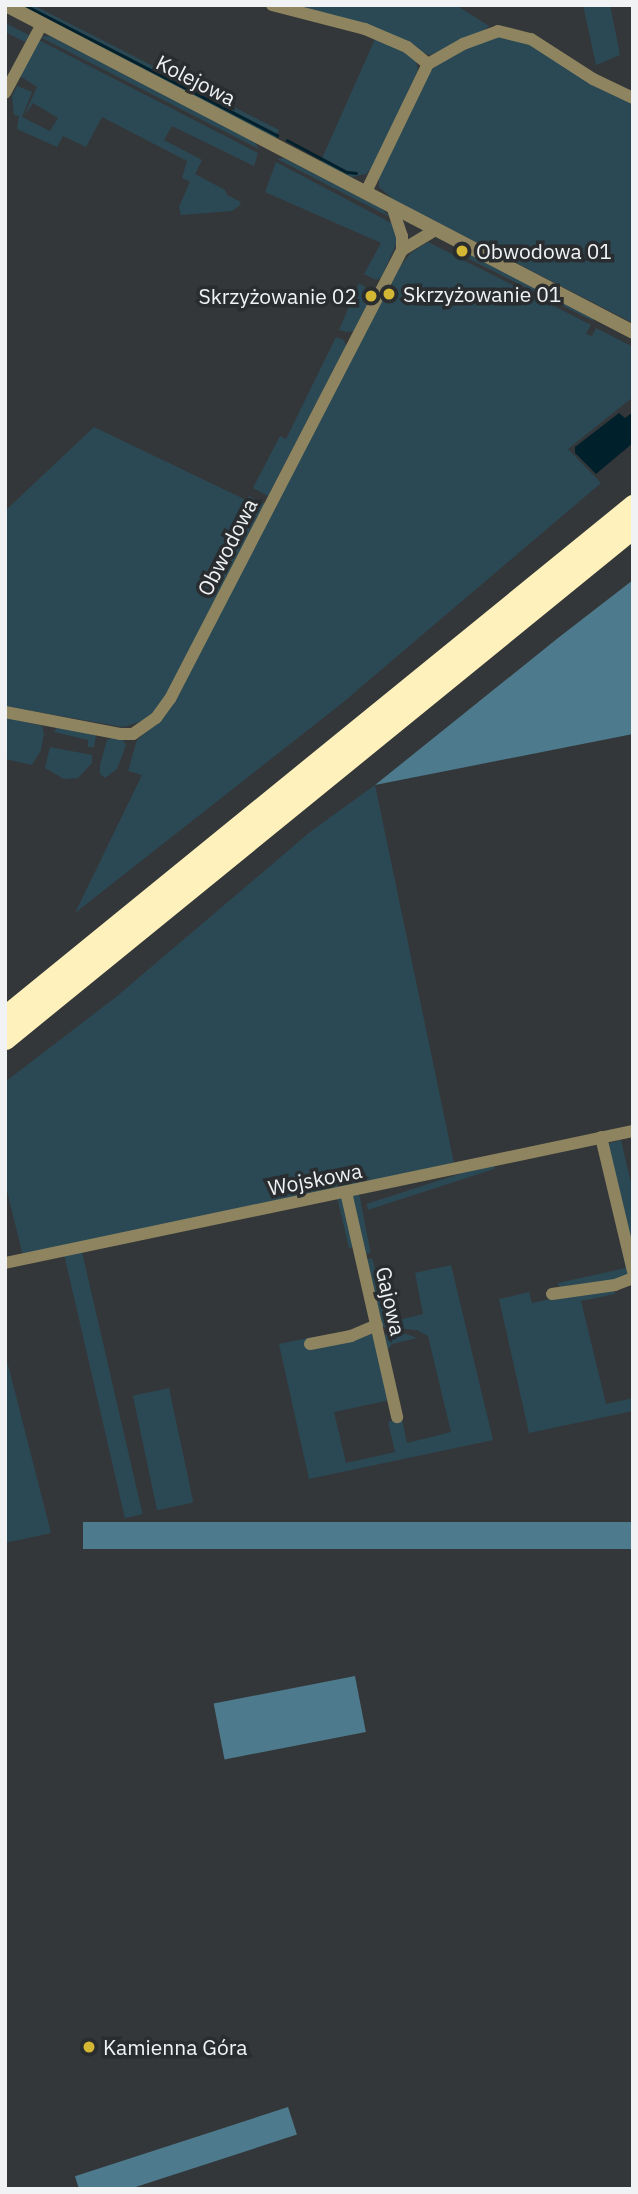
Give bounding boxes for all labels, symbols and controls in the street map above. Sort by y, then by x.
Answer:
street label: Kolejowa [152,49,240,111]
place label: Obwodowa 01 [476,238,612,264]
marker: Obwodowa 01 [454,243,470,259]
place label: Skrzyżowanie 01 [403,281,561,307]
place label: Skrzyżowanie 02 [199,283,357,309]
marker: Skrzyżowanie 01 [381,286,397,302]
marker: Skrzyżowanie 02 [363,288,379,304]
street label: Obwodowa [192,494,262,600]
street label: Wojskowa [266,1158,364,1200]
street label: Gajowa [371,1264,411,1338]
place label: Kamienna Góra [103,2034,248,2060]
marker: Kamienna Góra [81,2039,97,2055]

